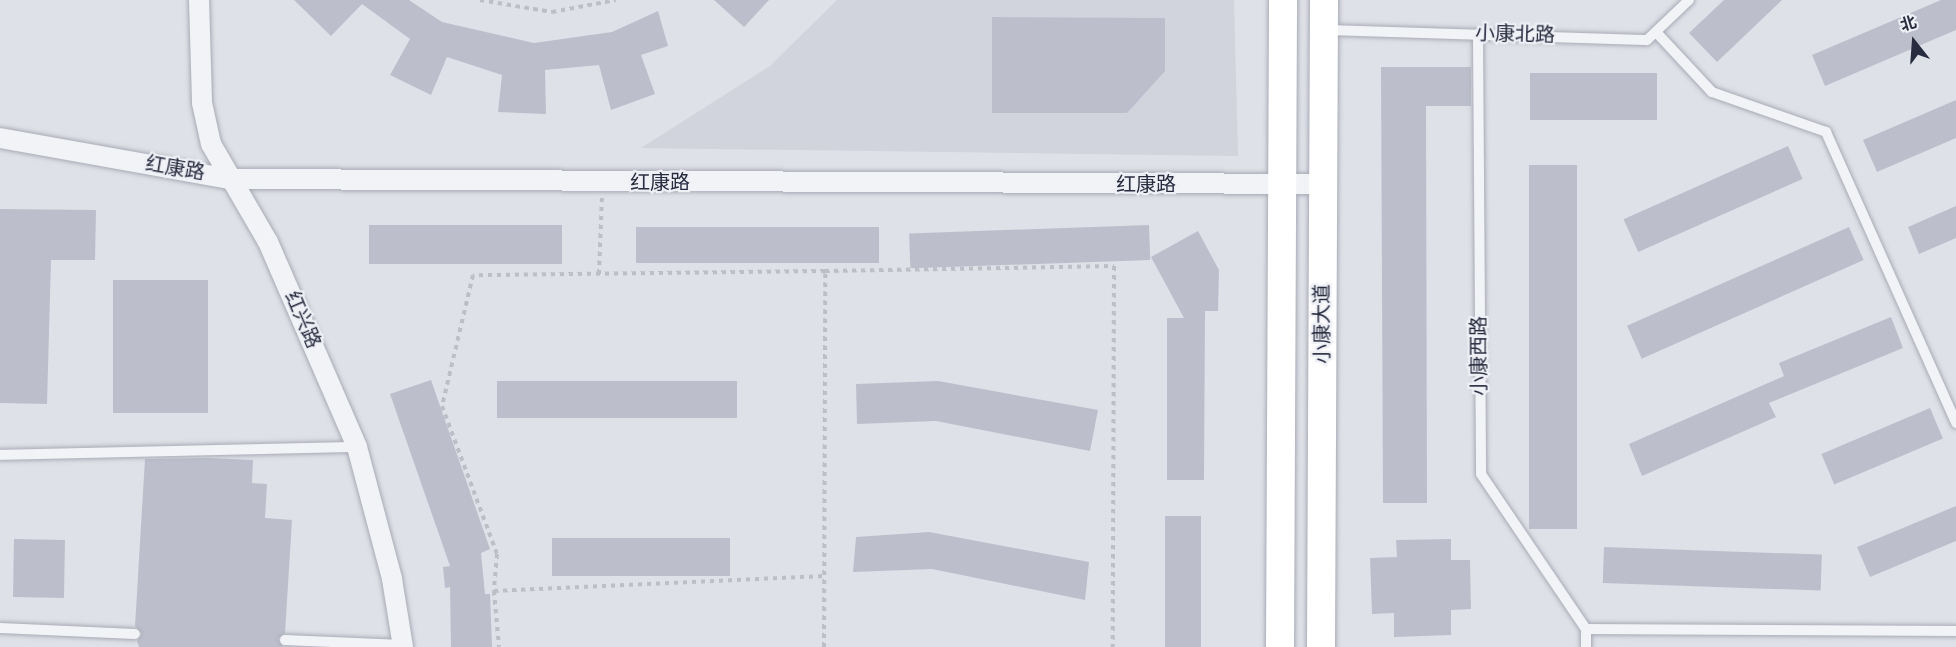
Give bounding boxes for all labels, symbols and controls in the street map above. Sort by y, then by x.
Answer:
north arrow [1884,12,1944,72]
text: 北 [1898,13,1919,36]
street label: 小康北路 [1475,22,1555,48]
street label: 红康路 [143,152,207,186]
street label: 红康路 [630,171,690,195]
street label: 红康路 [1116,173,1176,197]
street label: 小康大道 [1311,284,1335,364]
street label: 红兴路 [279,288,325,352]
street label: 小康西路 [1468,316,1492,396]

